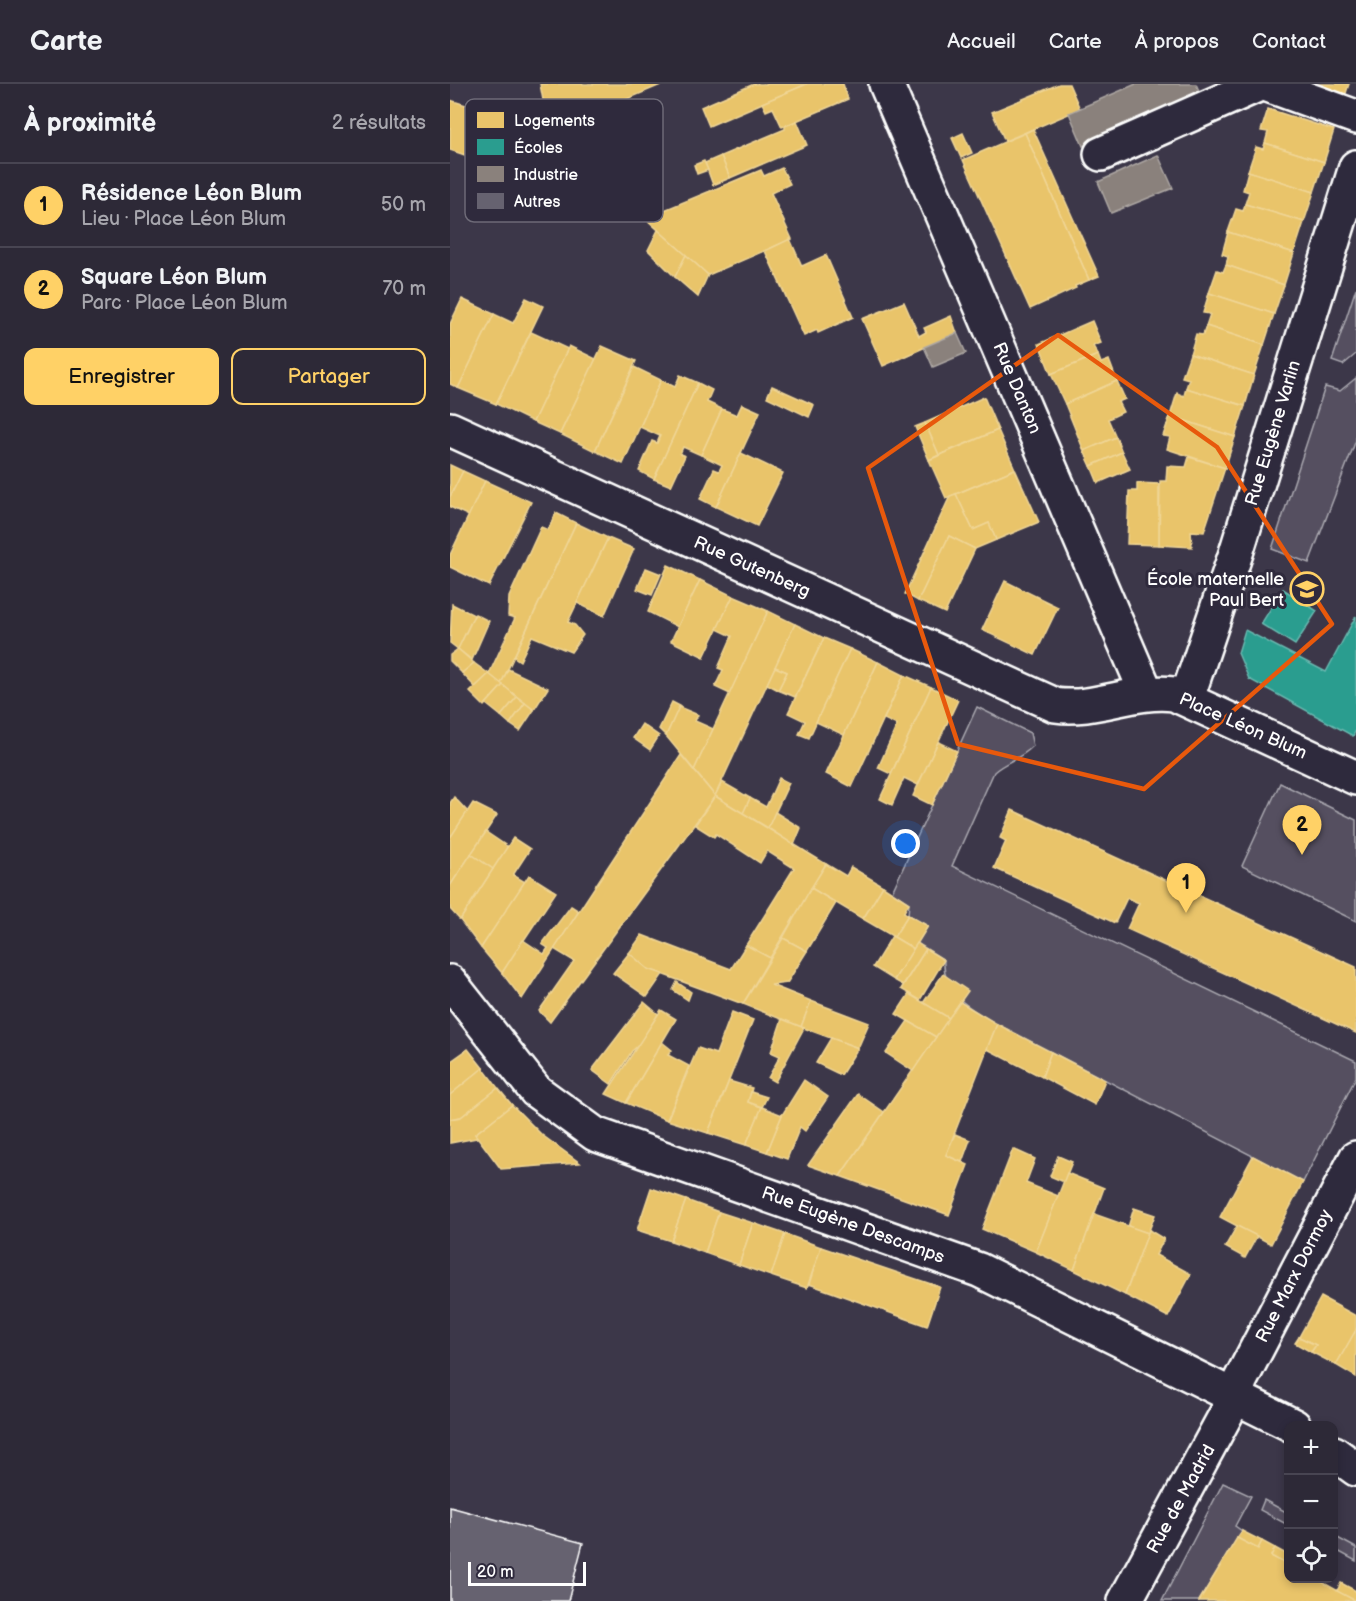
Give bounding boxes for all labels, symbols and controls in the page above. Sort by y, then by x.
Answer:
text: Carte [30,25,103,58]
text: Accueil [947,29,1016,54]
text: Carte [1049,29,1102,54]
text: À propos [1135,29,1219,54]
text: Contact [1252,29,1326,54]
legend [465,99,663,222]
text: À proximité [24,108,156,139]
text: 2 résultats [332,111,426,135]
text: Logements [514,112,595,131]
text: Écoles [514,137,563,158]
text: Industrie [514,166,578,185]
text: Résidence Léon Blum [81,180,302,207]
text: 1 [39,193,48,217]
text: 50 m [381,193,426,217]
text: Autres [514,193,560,212]
text: Lieu · Place Léon Blum [81,207,286,231]
text: Square Léon Blum [81,264,267,291]
text: 2 [38,277,49,301]
text: 70 m [382,277,426,301]
text: Parc · Place Léon Blum [81,291,288,315]
street label: Rue Danton [988,339,1046,437]
button: Enregistrer [24,348,219,405]
button: Partager [231,348,426,405]
street label: Rue Eugène Varlin [1241,358,1305,508]
street label: Rue Gutenberg [691,532,813,602]
place label: École maternelle Paul Bert [1147,567,1284,611]
school or university icon: École maternelle Paul Bert [1289,571,1325,607]
street label: Place Léon Blum [1176,688,1310,764]
pin: 2 [1282,806,1322,855]
your location [891,829,920,858]
pin: 1 [1166,864,1206,913]
street label: Rue Eugène Descamps [759,1182,947,1268]
street label: Rue Marx Dormoy [1251,1205,1337,1346]
map controls [1284,1421,1338,1583]
button: + [1284,1421,1338,1475]
street label: Rue de Madrid [1142,1441,1220,1557]
button: − [1284,1475,1338,1529]
button: locate [1284,1529,1338,1583]
scale bar [468,1559,586,1586]
text: 20 m [477,1563,513,1582]

